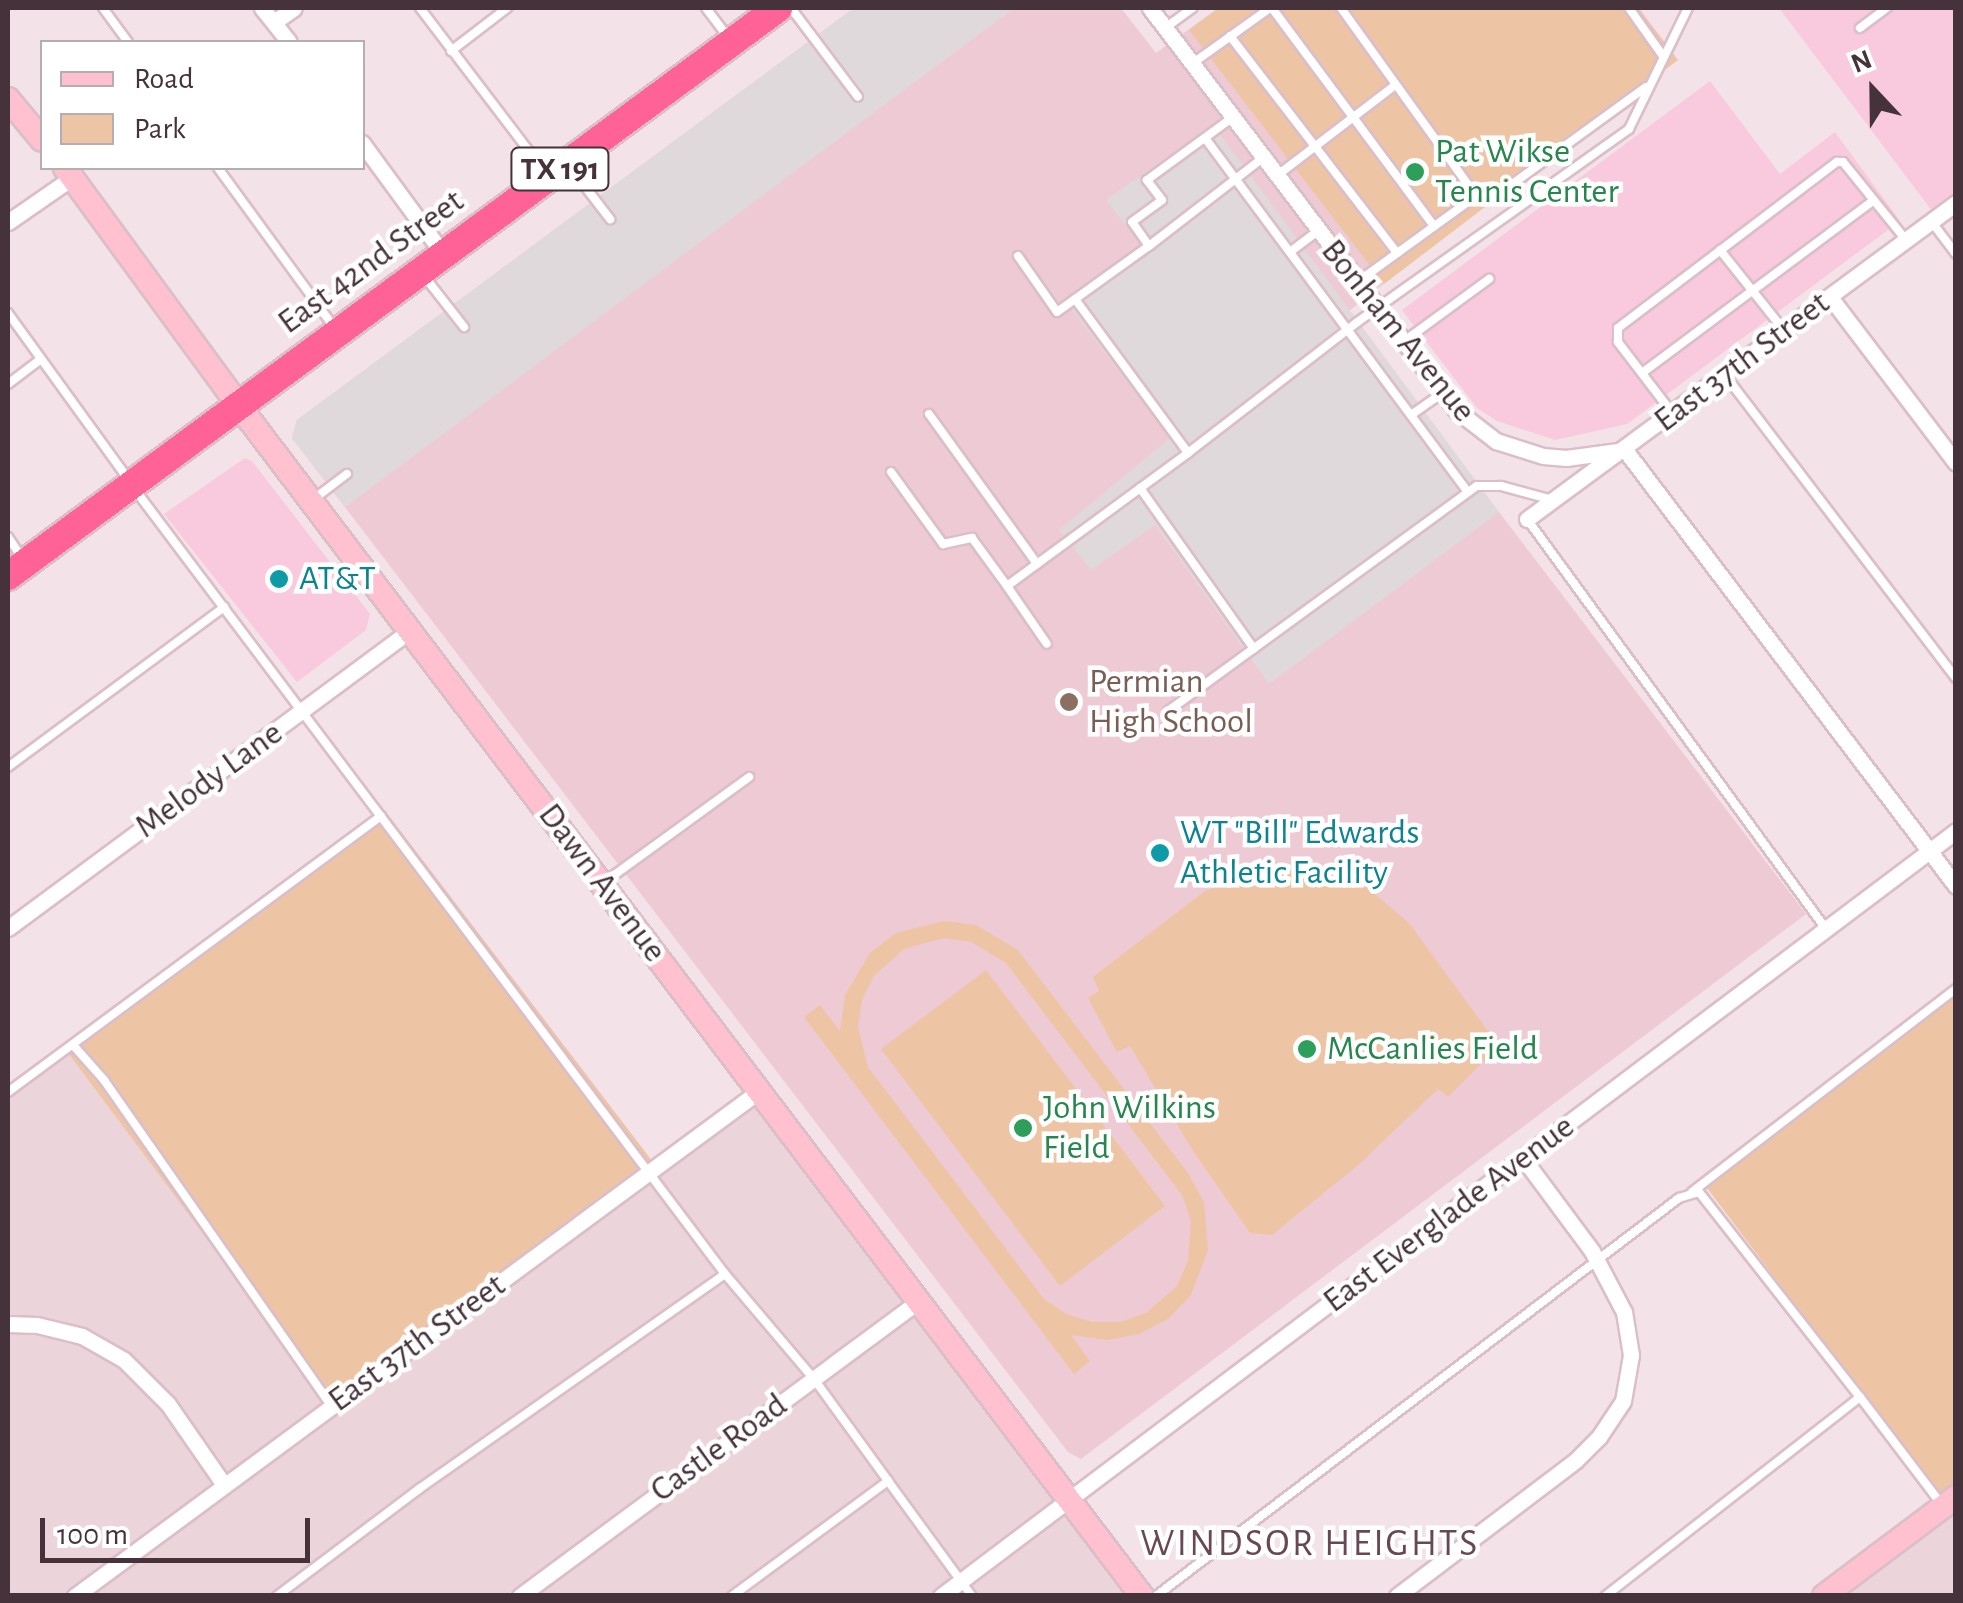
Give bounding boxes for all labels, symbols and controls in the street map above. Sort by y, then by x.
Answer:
legend [40,40,365,170]
north arrow [1823,40,1923,140]
text: N [1847,46,1876,79]
text: Road [134,64,194,94]
text: Park [134,114,186,144]
place label: Pat Wikse Tennis Center [1435,131,1619,213]
road number: TX 191 [510,142,610,196]
marker: Pat Wikse Tennis Center [1404,161,1426,183]
street label: East 42nd Street [270,181,472,343]
street label: Bonham Avenue [1311,231,1485,431]
street label: East 37th Street [1646,282,1838,442]
place label: AT&T [299,558,376,600]
marker: AT&T [268,568,290,590]
place label: Permian High School [1089,661,1253,743]
marker: Permian High School [1058,691,1080,713]
street label: Melody Lane [127,712,291,848]
street label: Dawn Avenue [529,795,675,971]
place label: WT "Bill" Edwards Athletic Facility [1180,812,1419,894]
marker: WT "Bill" Edwards Athletic Facility [1149,842,1171,864]
place label: McCanlies Field [1327,1028,1538,1070]
marker: McCanlies Field [1296,1038,1318,1060]
place label: John Wilkins Field [1043,1087,1216,1169]
street label: East Everglade Avenue [1315,1106,1583,1322]
marker: John Wilkins Field [1012,1117,1034,1139]
street label: East 37th Street [320,1265,514,1421]
street label: Castle Road [642,1384,796,1512]
scale bar [45,1498,315,1560]
text: 100 m [57,1520,128,1550]
district label: WINDSOR HEIGHTS [1140,1522,1480,1568]

